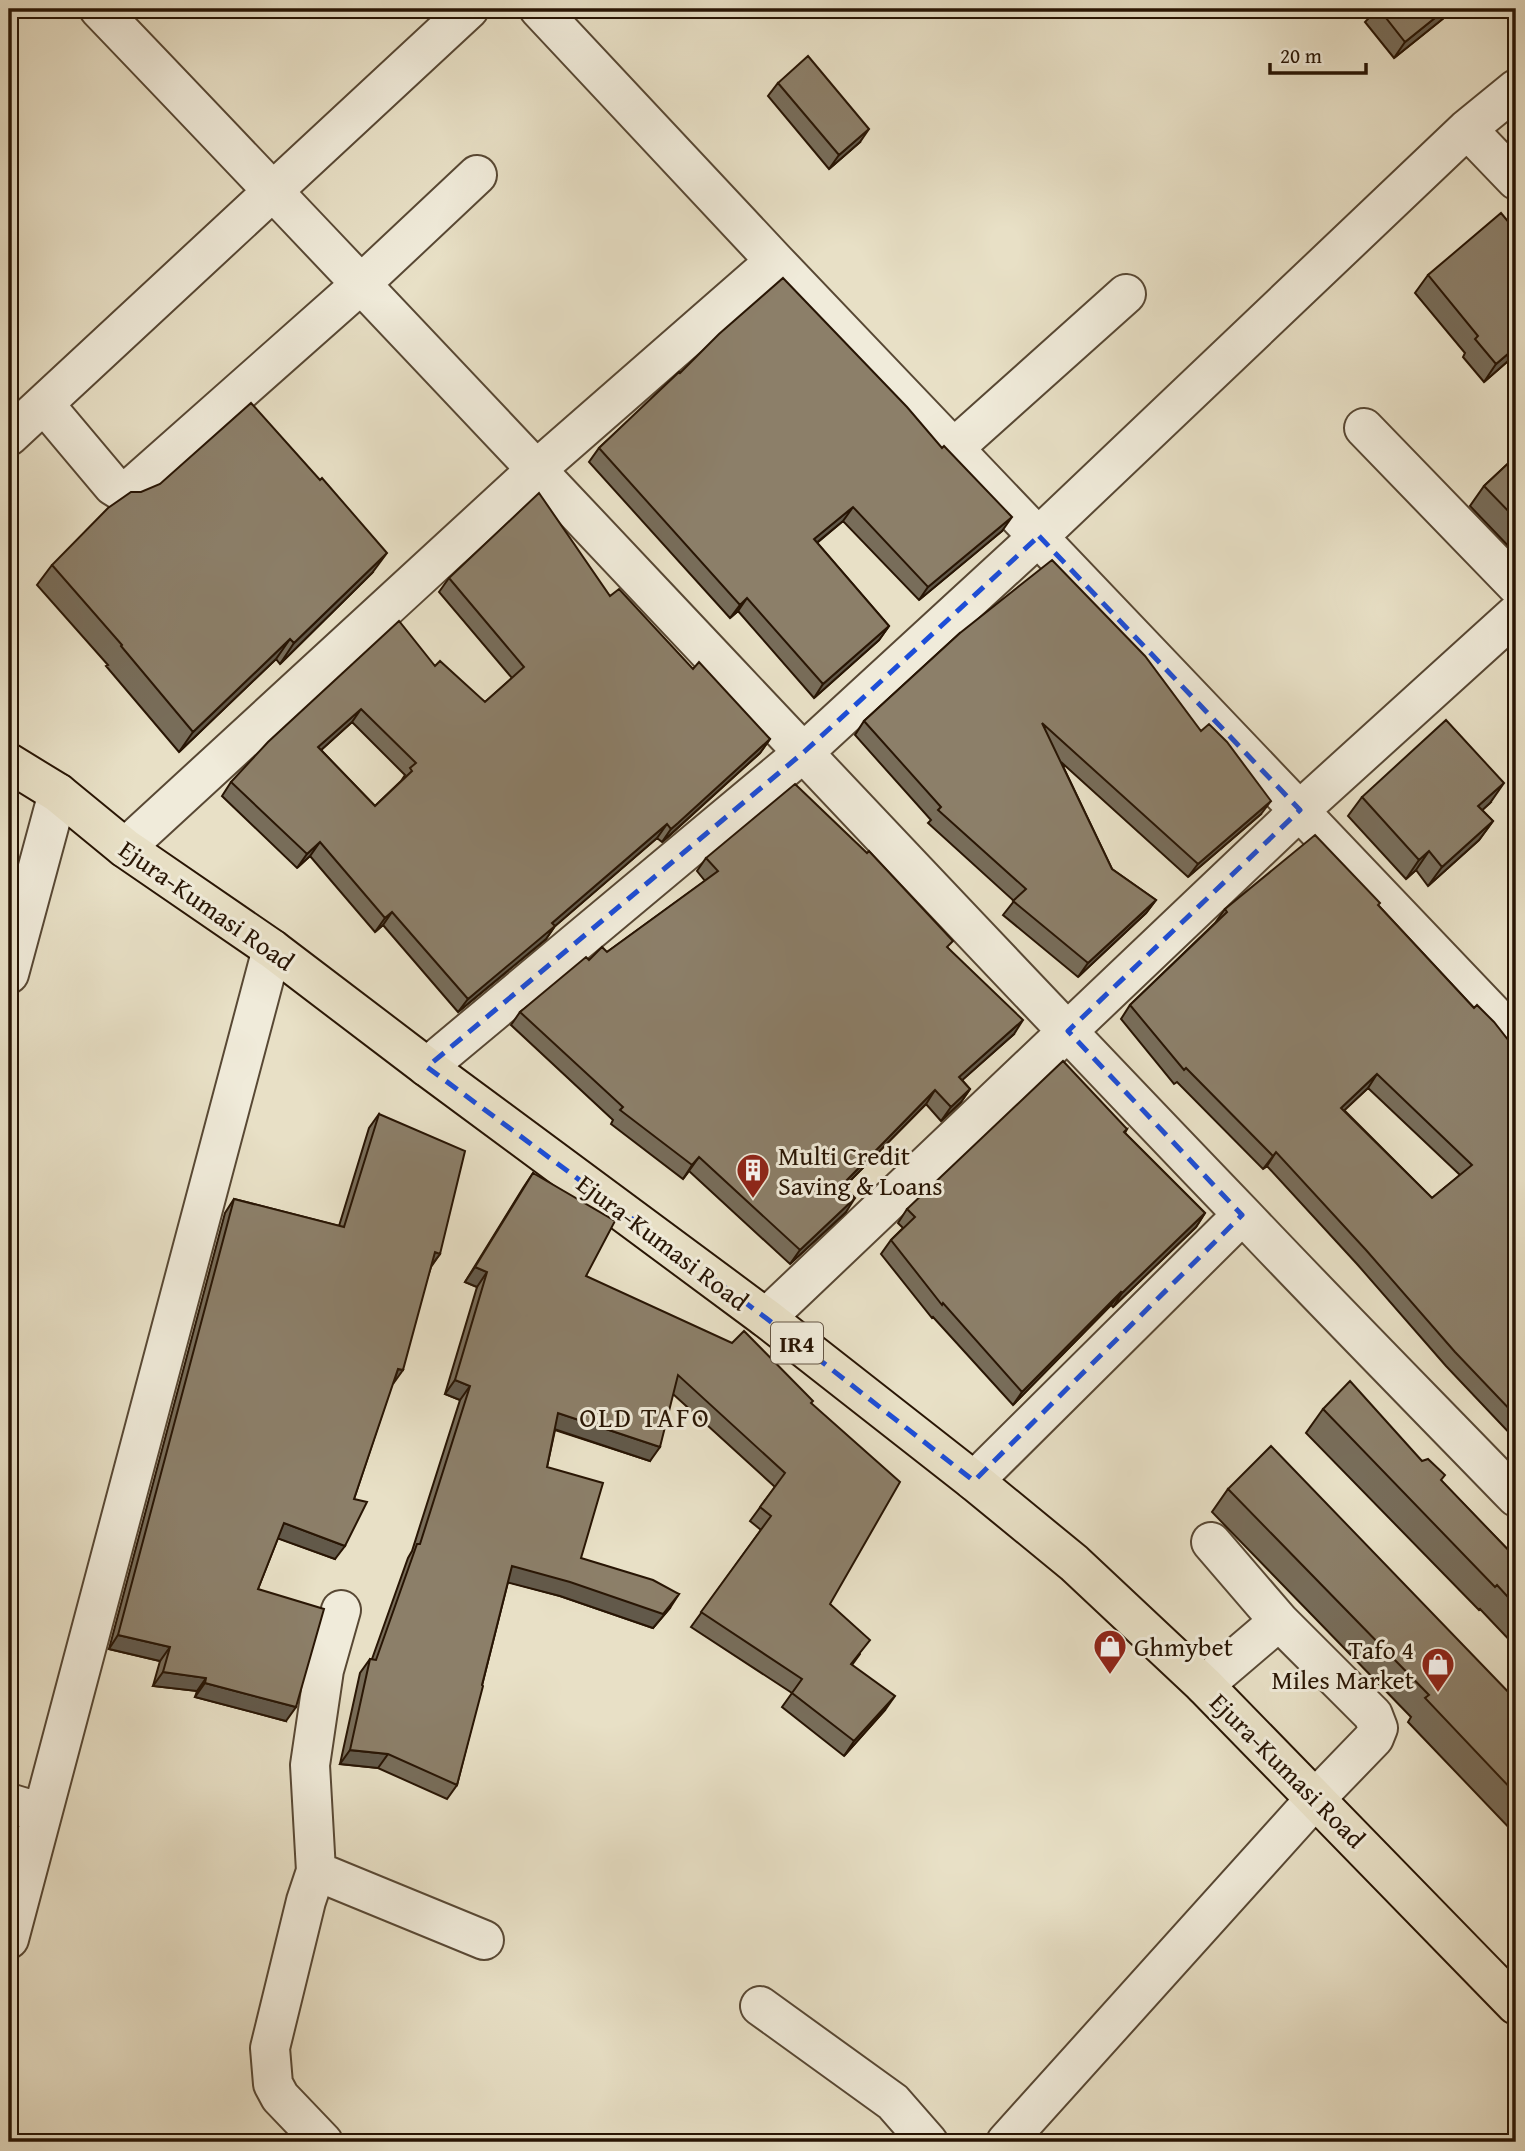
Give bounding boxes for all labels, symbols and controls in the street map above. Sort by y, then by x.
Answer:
scale bar [1270,32,1366,76]
text: 20 m [1280,40,1322,71]
street label: Ejura-Kumasi Road [111,830,303,980]
place label: Multi Credit Saving & Loans [778,1136,943,1205]
building icon: Multi Credit Saving & Loans [734,1151,772,1200]
street label: Ejura-Kumasi Road [569,1164,757,1320]
road number: IR4 [771,1322,823,1364]
district label: OLD TAFO [579,1396,711,1437]
shop icon: Ghmybet [1091,1627,1129,1676]
place label: Ghmybet [1134,1627,1233,1666]
place label: Tafo 4 Miles Market [1271,1630,1414,1699]
shop icon: Tafo 4 Miles Market [1419,1645,1457,1694]
street label: Ejura-Kumasi Road [1201,1683,1375,1857]

